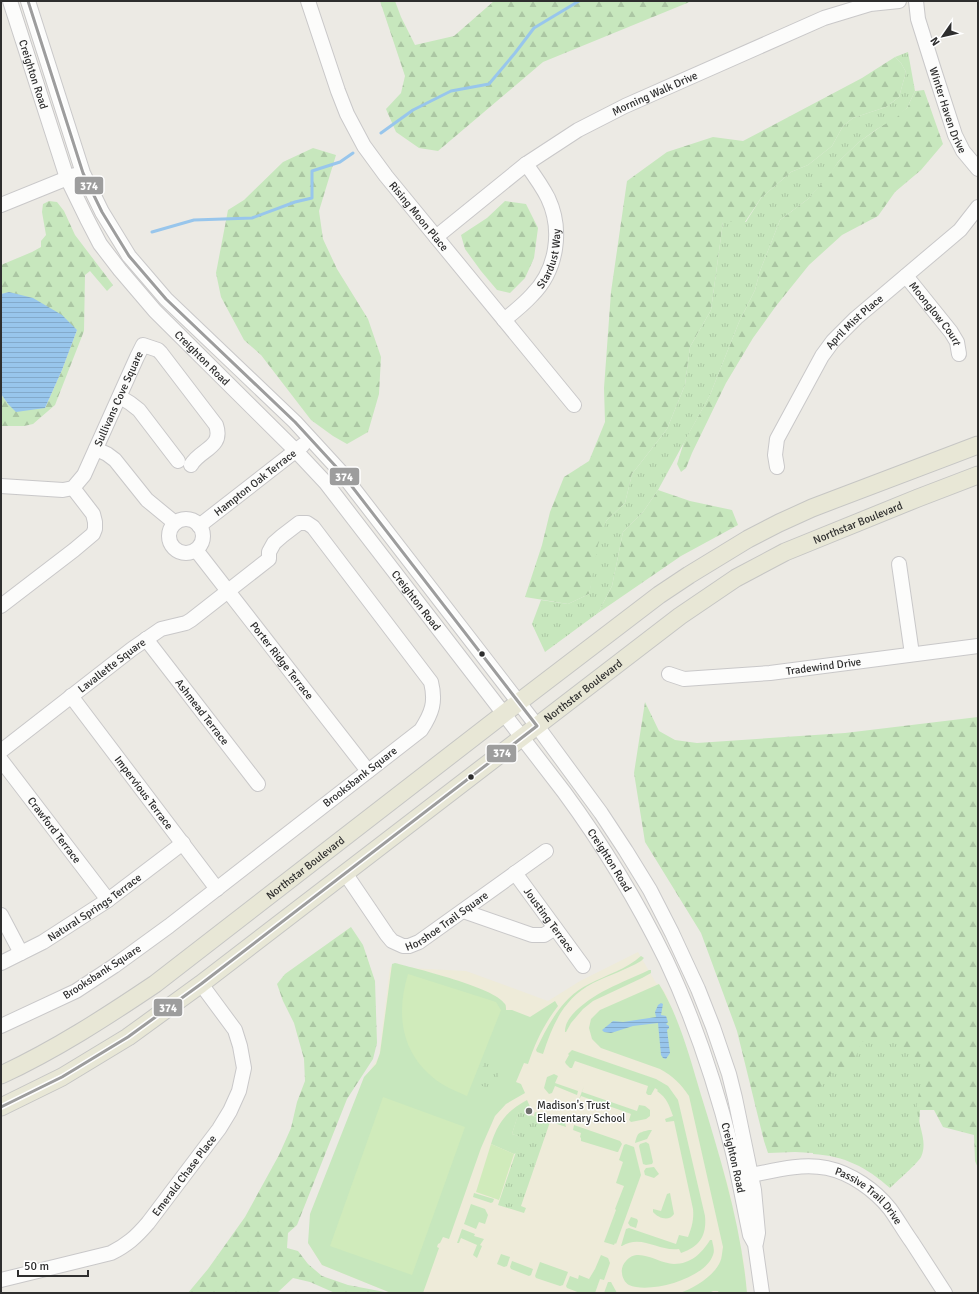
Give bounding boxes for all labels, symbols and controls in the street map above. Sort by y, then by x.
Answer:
north arrow [923,16,963,56]
text: N [928,35,943,48]
street label: Creighton Road [16,38,51,111]
street label: Winter Haven Drive [927,65,969,155]
street label: Morning Walk Drive [610,68,699,118]
line badge: 374 [74,176,104,195]
street label: Rising Moon Place [387,179,451,254]
text: 374 [80,180,98,193]
street label: Stardust Way [534,228,563,291]
street label: Moonglow Court [907,279,964,347]
street label: April Mist Place [823,292,886,352]
street label: Creighton Road [172,328,233,388]
street label: Sullivans Cove Square [91,349,145,448]
street label: Hampton Oak Terrace [211,446,299,518]
line badge: 374 [329,467,360,486]
text: 374 [335,471,353,484]
street label: Northstar Boulevard [811,498,904,546]
street label: Creighton Road [389,568,444,633]
street label: Porter Ridge Terrace [248,619,316,702]
street label: Lavallette Square [75,635,148,695]
unlabelled marker [477,649,487,659]
street label: Tradewind Drive [785,655,862,677]
street label: Northstar Boulevard [541,656,625,725]
street label: Ashmead Terrace [173,676,232,747]
street label: Brooksbank Square [320,744,400,810]
line badge: 374 [486,744,517,763]
text: 374 [493,747,511,760]
street label: Impervious Terrace [112,753,176,832]
unlabelled marker [466,772,476,782]
street label: Crawford Terrace [25,794,84,866]
street label: Creighton Road [585,826,635,894]
street label: Northstar Boulevard [263,833,347,902]
street label: Natural Springs Terrace [45,871,144,944]
street label: Jousting Terrace [521,885,577,955]
street label: Horshoe Trail Square [403,888,491,953]
street label: Brooksbank Square [61,942,143,1002]
line badge: 374 [153,998,183,1017]
text: 374 [159,1002,177,1015]
place label: Madison's Trust Elementary School [537,1099,625,1125]
marker: Madison's Trust Elementary School [524,1106,534,1116]
street label: Creighton Road [719,1121,748,1194]
street label: Emerald Chase Place [149,1132,219,1218]
street label: Passive Trail Drive [833,1164,905,1227]
scale bar [18,1252,88,1278]
text: 50 m [24,1259,49,1274]

